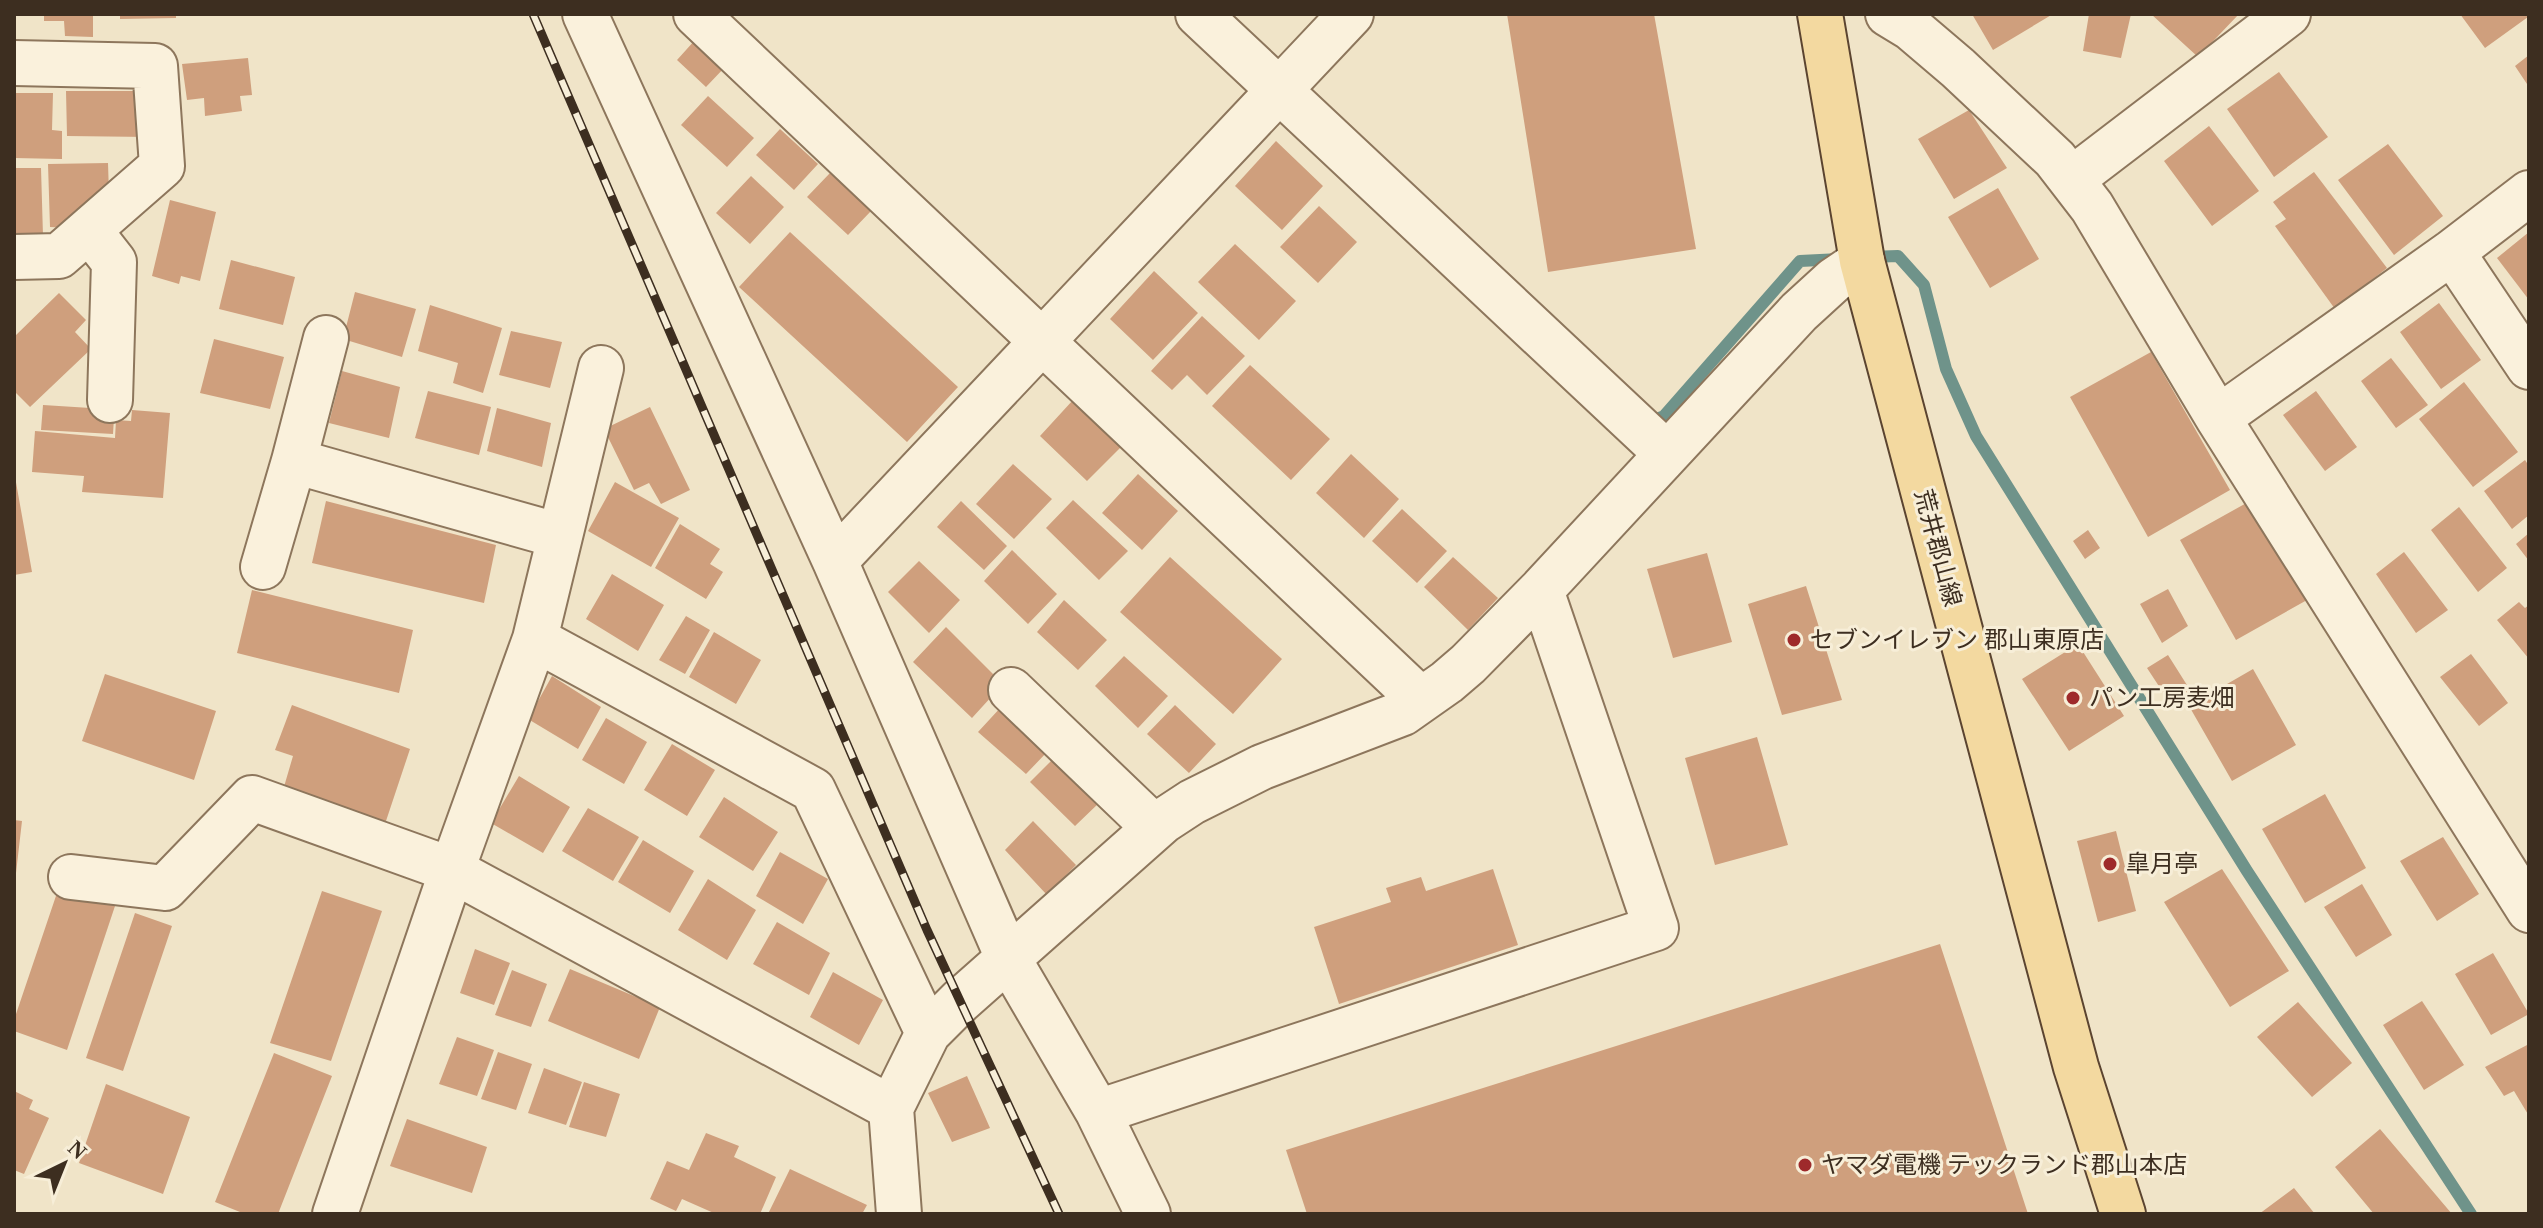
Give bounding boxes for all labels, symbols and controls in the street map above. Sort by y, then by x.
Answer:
street label: 荒井郡山線 [1910,487,1966,609]
place label: セブンイレブン 郡山東原店 [1810,627,2104,653]
marker: セブンイレブン 郡山東原店 [1785,631,1803,649]
place label: パン工房麦畑 [2089,685,2234,711]
marker: パン工房麦畑 [2064,689,2082,707]
place label: 皐月亭 [2126,851,2198,877]
marker: 皐月亭 [2101,855,2119,873]
north arrow [24,1124,104,1204]
text: N [63,1135,92,1164]
place label: ヤマダ電機 テックランド郡山本店 [1821,1152,2187,1178]
marker: ヤマダ電機 テックランド郡山本店 [1796,1156,1814,1174]

